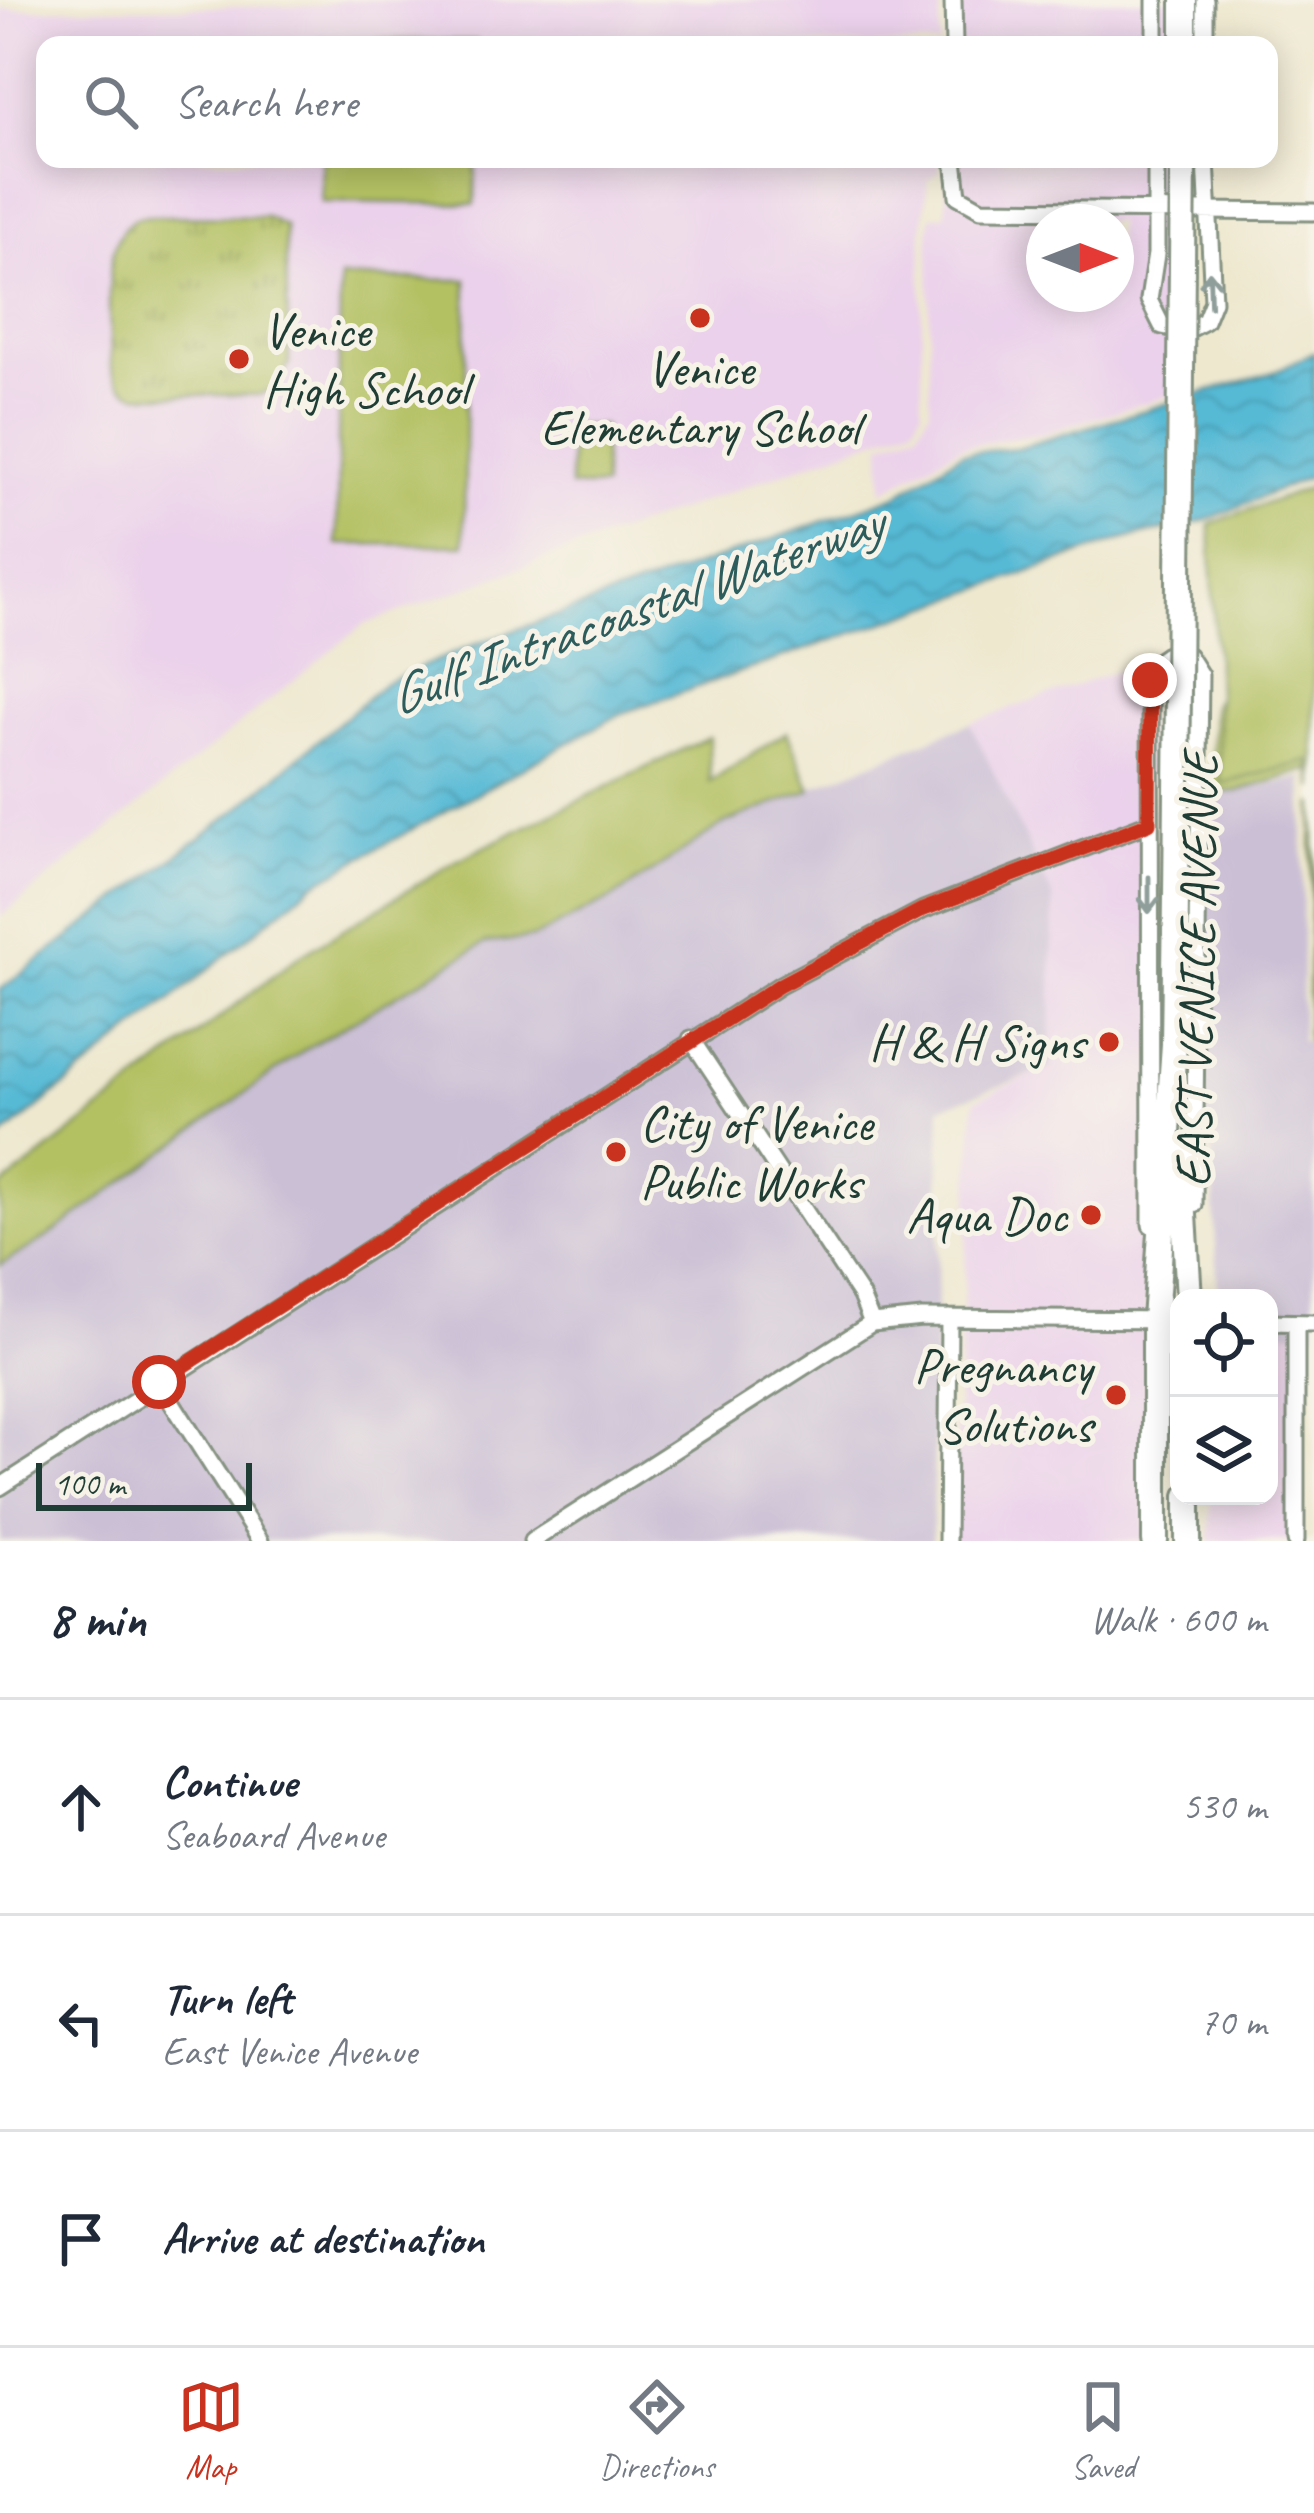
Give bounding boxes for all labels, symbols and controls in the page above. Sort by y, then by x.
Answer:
search box [36,36,1278,168]
icon: search [78,69,144,135]
text: Search here [174,74,357,131]
north arrow [1026,204,1134,312]
one-way arrow [1198,271,1221,310]
place label: Venice High School [263,298,476,421]
marker: Venice Elementary School [687,305,713,331]
place label: Venice Elementary School [541,336,868,459]
marker: Venice High School [226,346,252,372]
water label: Gulf Intracoastal Waterway [379,485,899,730]
route end [1123,653,1177,707]
street label: EAST VENICE AVENUE [1160,746,1232,1188]
one-way arrow [1138,875,1160,914]
place label: H & H Signs [869,1010,1090,1074]
marker: H & H Signs [1096,1029,1122,1055]
place label: City of Venice Public Works [640,1091,876,1214]
marker: City of Venice Public Works [603,1139,629,1165]
place label: Aqua Doc [906,1183,1069,1247]
marker: Aqua Doc [1078,1202,1104,1228]
map controls [1170,1289,1278,1505]
button: locate [1170,1289,1278,1397]
place label: Pregnancy Solutions [914,1334,1097,1457]
route start [132,1355,186,1409]
marker: Pregnancy Solutions [1103,1382,1129,1408]
button: layers [1170,1397,1278,1505]
scale bar [36,1457,252,1510]
text: 100 m [54,1463,125,1505]
text: 8 min [48,1587,146,1651]
text: Walk · 600 m [1090,1595,1266,1644]
text: Continue [162,1754,296,1811]
icon: ahead [48,1774,114,1840]
text: 530 m [1182,1782,1266,1831]
text: Seaboard Avenue [162,1811,385,1860]
text: Turn left [162,1970,292,2027]
icon: left [48,1990,114,2056]
text: 70 m [1200,1998,1266,2047]
text: East Venice Avenue [162,2027,417,2076]
icon: arrive [48,2206,114,2272]
text: Arrive at destination [162,2210,484,2267]
tab: Map [178,2374,244,2488]
tab: Directions [600,2374,714,2488]
tab: Saved [1070,2374,1136,2488]

